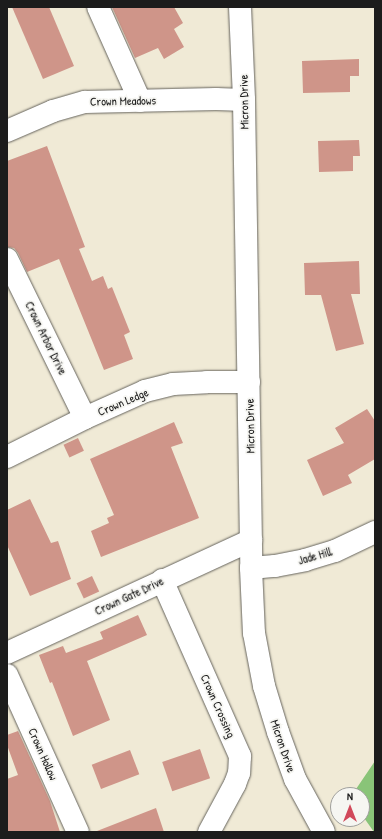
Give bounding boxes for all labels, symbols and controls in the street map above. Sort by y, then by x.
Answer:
street label: Micron Drive [236,75,252,129]
street label: Crown Meadows [90,93,156,109]
street label: Crown Arbor Drive [22,299,70,377]
street label: Crown Ledge [95,385,151,419]
street label: Micron Drive [242,399,258,453]
street label: Jade Hill [296,544,334,568]
street label: Crown Gate Drive [92,574,166,618]
street label: Crown Crossing [197,672,239,740]
street label: Micron Drive [267,718,299,774]
street label: Crown Hollow [25,726,61,782]
north arrow [330,787,370,827]
text: N [347,789,353,803]

